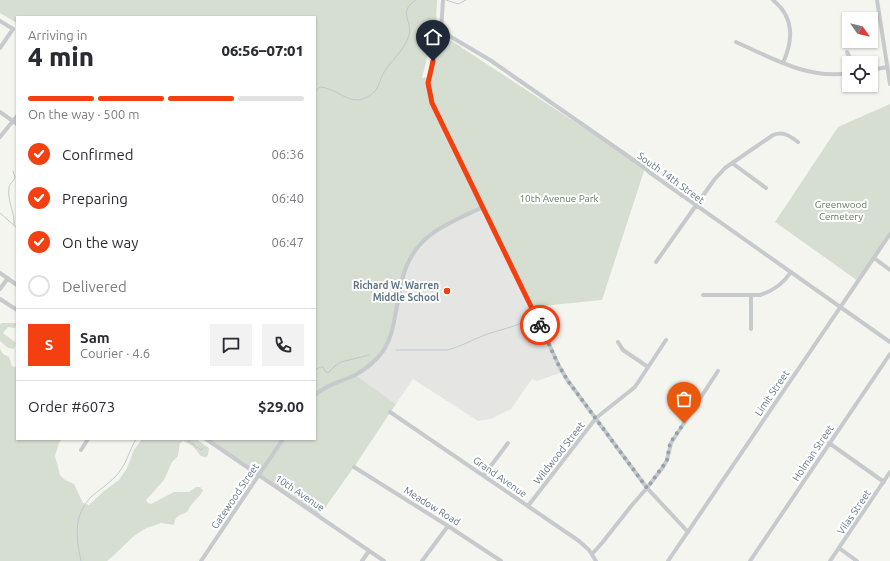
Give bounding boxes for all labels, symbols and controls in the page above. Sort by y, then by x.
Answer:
north arrow [842,12,878,48]
map controls [842,12,878,92]
pin [416,20,450,61]
icon: home [422,26,444,48]
text: Arriving in [28,28,87,42]
text: 4 min [28,42,94,71]
text: 06:56–07:01 [221,42,304,59]
button: locate [842,56,878,92]
text: On the way · 500 m [28,107,140,121]
icon: check [28,143,50,165]
text: Confirmed [62,146,134,163]
text: 06:36 [271,147,304,161]
street label: South 14th Street [635,150,707,206]
icon: check [28,187,50,209]
text: Preparing [62,190,128,207]
text: 06:40 [271,191,304,205]
park label: 10th Avenue Park [519,193,599,204]
park label: Greenwood Cemetery [815,199,867,222]
icon: check [28,231,50,253]
text: On the way [62,234,138,251]
text: 06:47 [271,235,304,249]
text: Delivered [62,278,127,295]
place label: Richard W. Warren Middle School [353,280,439,303]
marker: Richard W. Warren Middle School [442,286,452,296]
courier [520,305,560,345]
icon: bike [529,314,551,336]
button: chat [210,324,252,366]
button: phone [262,324,304,366]
text: Sam [80,329,110,346]
text: S [45,336,53,353]
text: Courier · 4.6 [80,346,150,360]
street label: Limit Street [753,368,791,418]
pin [667,382,701,423]
icon: bag [673,388,695,410]
text: Order #6073 [28,398,115,415]
text: $29.00 [258,398,304,415]
street label: Wildwood Street [531,420,587,486]
street label: Holman Street [790,423,836,483]
street label: Grand Avenue [471,454,529,500]
street label: Gatewood Street [209,461,261,531]
street label: 10th Avenue [273,473,327,513]
street label: Meadow Road [402,484,462,528]
street label: Vilas Street [835,488,873,536]

